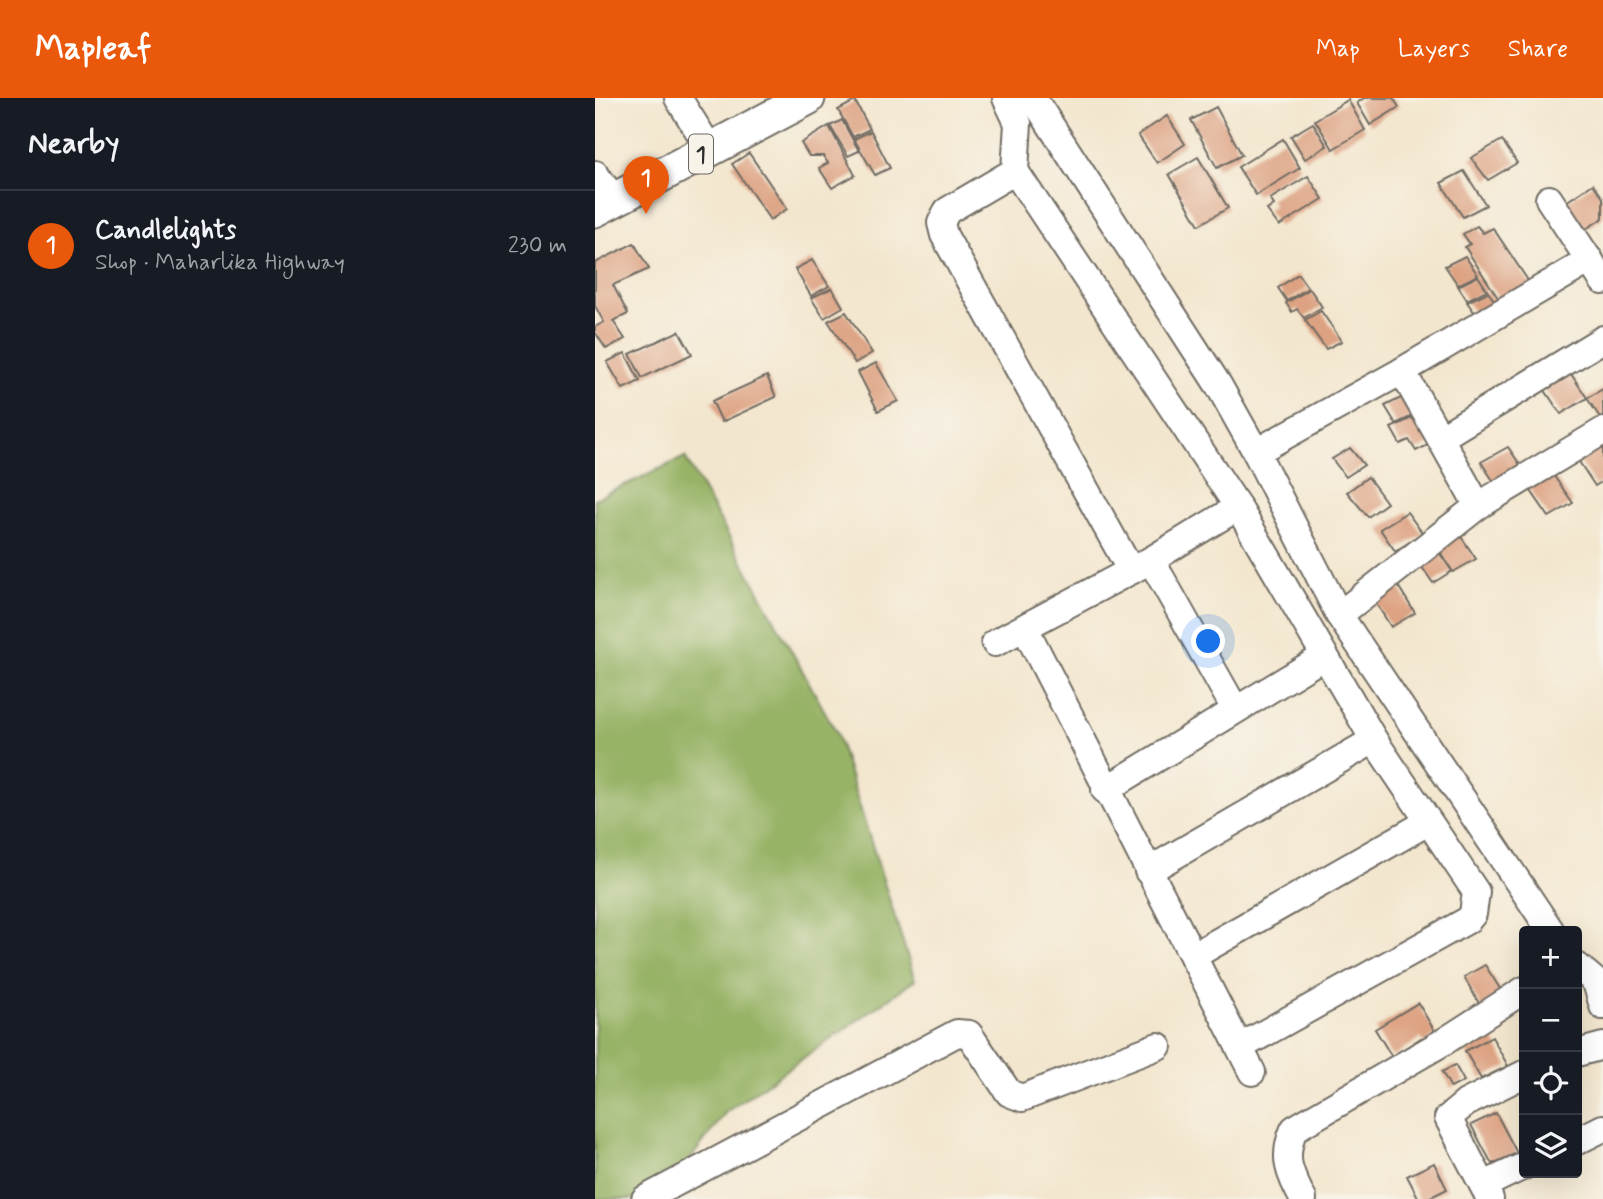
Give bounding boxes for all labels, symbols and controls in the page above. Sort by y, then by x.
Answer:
text: Mapleaf [35,27,151,71]
text: Map [1316,34,1360,65]
text: Layers [1398,34,1470,65]
text: Share [1508,34,1568,65]
text: Nearby [28,124,119,163]
road number: 1 [689,134,713,174]
pin: 1 [623,156,669,214]
text: Candlelights [95,214,236,248]
text: 1 [46,231,56,261]
text: 230 m [508,231,567,261]
text: Shop · Maharlika Highway [95,248,345,278]
your location [1191,624,1225,658]
map controls [1519,926,1582,1178]
button: + [1519,926,1582,989]
button: − [1519,989,1582,1052]
button: locate [1519,1052,1582,1115]
button: layers [1519,1115,1582,1178]

